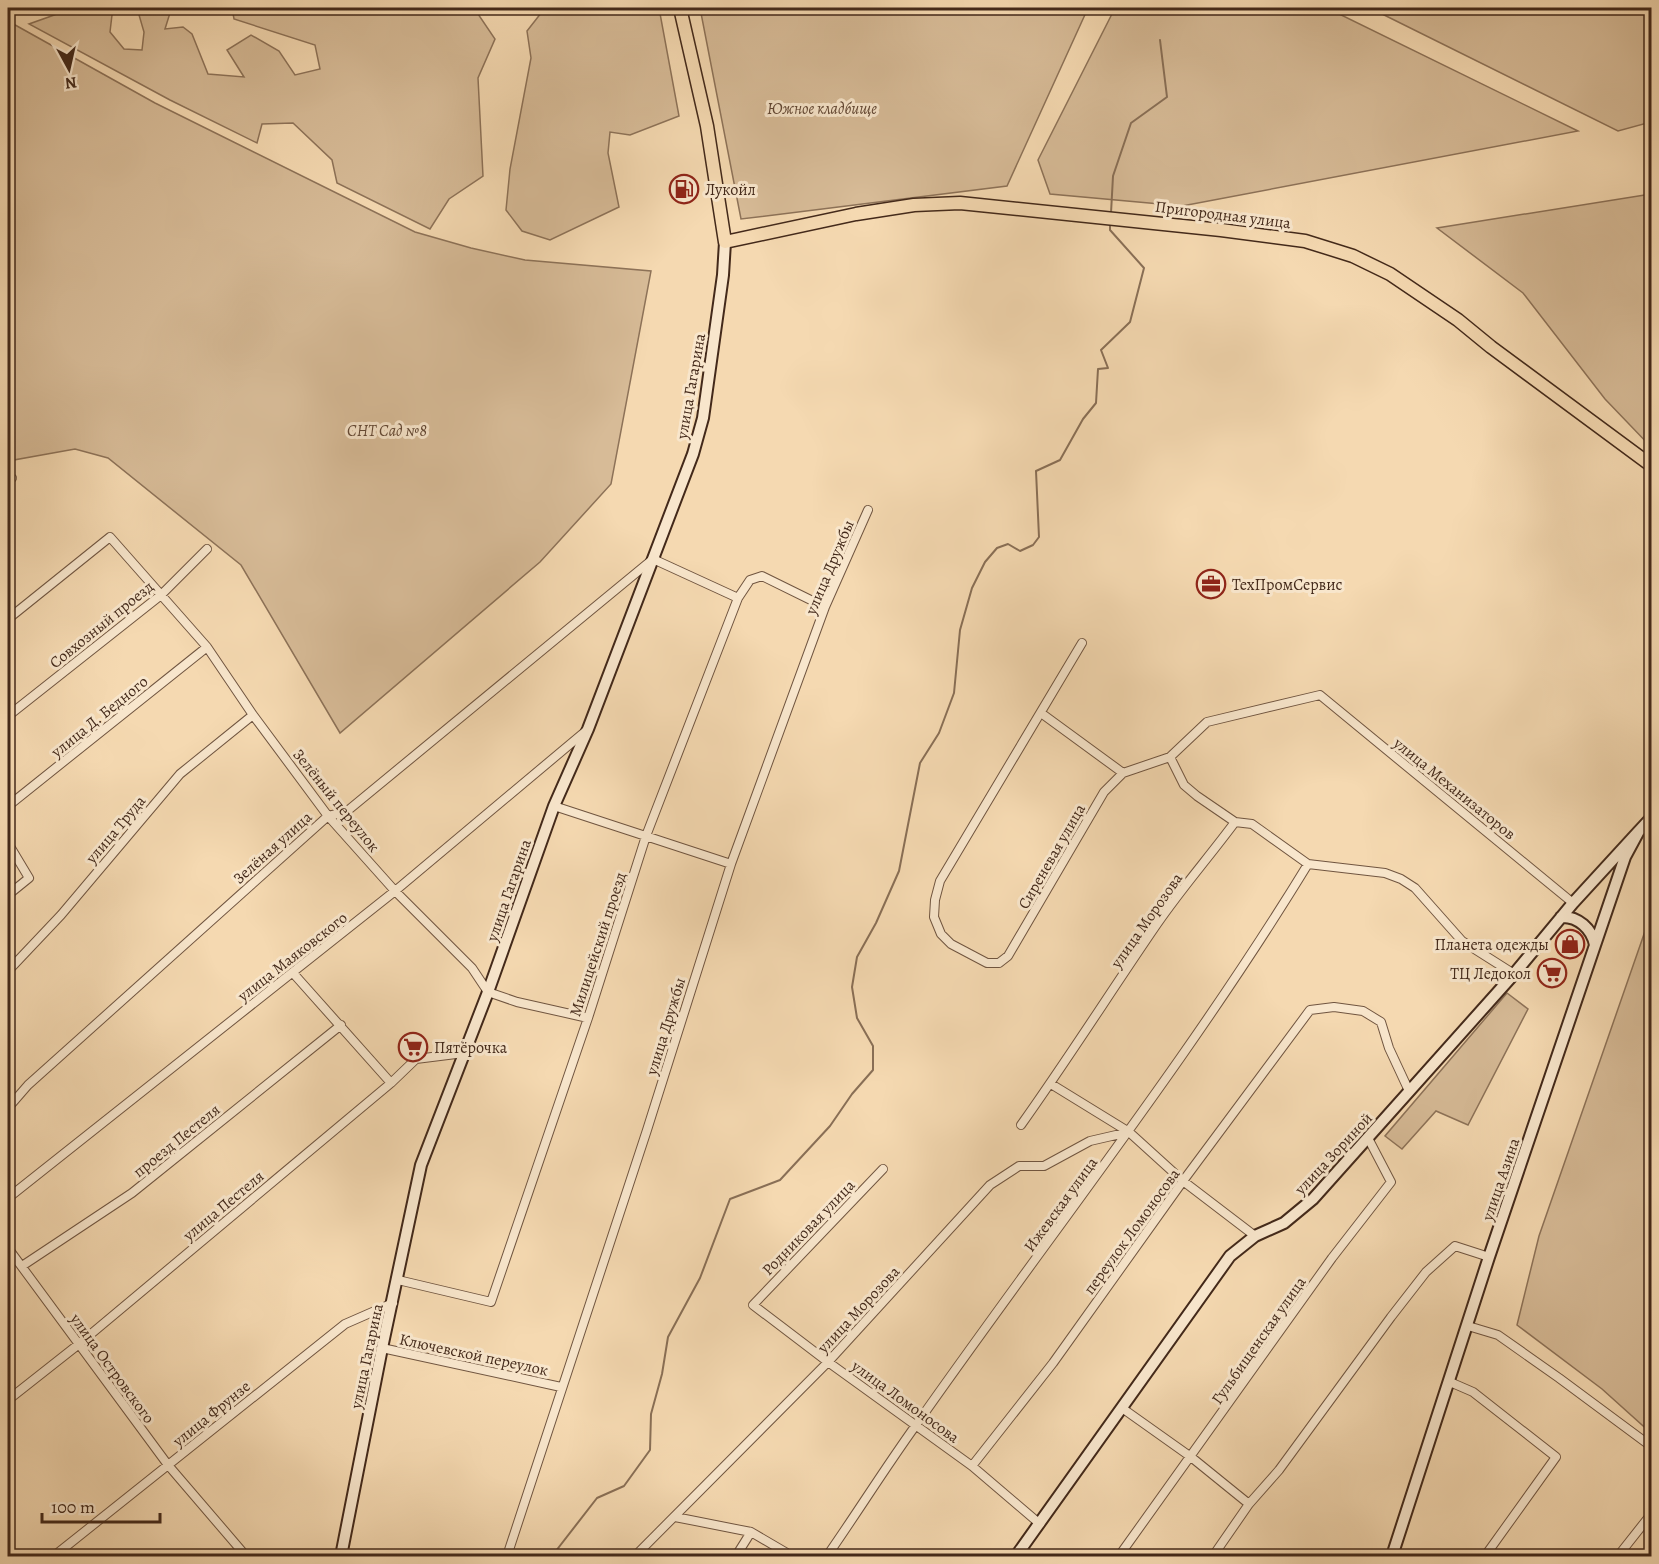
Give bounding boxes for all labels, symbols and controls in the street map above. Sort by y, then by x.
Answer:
north arrow [39,39,99,99]
text: N [63,71,78,95]
park label: Южное кладбище [767,98,877,120]
fuel station icon: Лукойл [668,173,700,205]
place label: Лукойл [705,179,756,201]
street label: Пригородная улица [1154,196,1293,234]
street label: улица Гагарина [671,331,711,442]
park label: СНТ Сад №8 [347,420,427,442]
street label: улица Дружбы [800,517,860,619]
office icon: ТехПромСервис [1195,568,1227,600]
place label: ТехПромСервис [1232,574,1343,596]
street label: Совхозный проезд [45,576,158,674]
street label: улица Д. Бедного [46,671,153,763]
street label: улица Механизаторов [1388,732,1520,845]
street label: Зелёный переулок [288,744,385,857]
street label: улица Труда [80,790,151,869]
street label: Сиреневая улица [1013,799,1091,913]
street label: Зелёная улица [228,806,317,889]
street label: улица Гагарина [481,836,537,945]
street label: улица Морозова [1105,868,1188,973]
street label: Милицейский проезд [564,869,632,1019]
street label: улица Маяковского [232,907,352,1007]
shop icon: Планета одежды [1554,928,1586,960]
place label: Планета одежды [1435,934,1549,956]
supermarket icon: ТЦ Ледокол [1536,957,1568,989]
place label: ТЦ Ледокол [1450,963,1531,985]
street label: улица Дружбы [640,975,691,1079]
supermarket icon: Пятёрочка [397,1031,429,1063]
place label: Пятёрочка [434,1037,508,1059]
street label: проезд Пестеля [128,1099,225,1183]
street label: улица Зориной [1289,1108,1378,1200]
street label: улица Азина [1476,1134,1526,1225]
street label: Ижевская улица [1019,1152,1103,1257]
street label: переулок Ломоносова [1079,1164,1185,1299]
street label: улица Пестеля [178,1165,269,1247]
street label: Родниковая улица [757,1174,861,1280]
street label: улица Морозова [812,1261,905,1359]
street label: Гульбищенская улица [1206,1272,1312,1409]
street label: улица Гагарина [345,1301,389,1412]
street label: улица Островского [64,1308,160,1428]
street label: Ключевской переулок [397,1328,550,1382]
street label: улица Ломоносова [846,1355,964,1449]
street label: улица Фрунзе [167,1376,255,1453]
scale bar [42,1486,160,1524]
text: 100 m [51,1495,95,1519]

